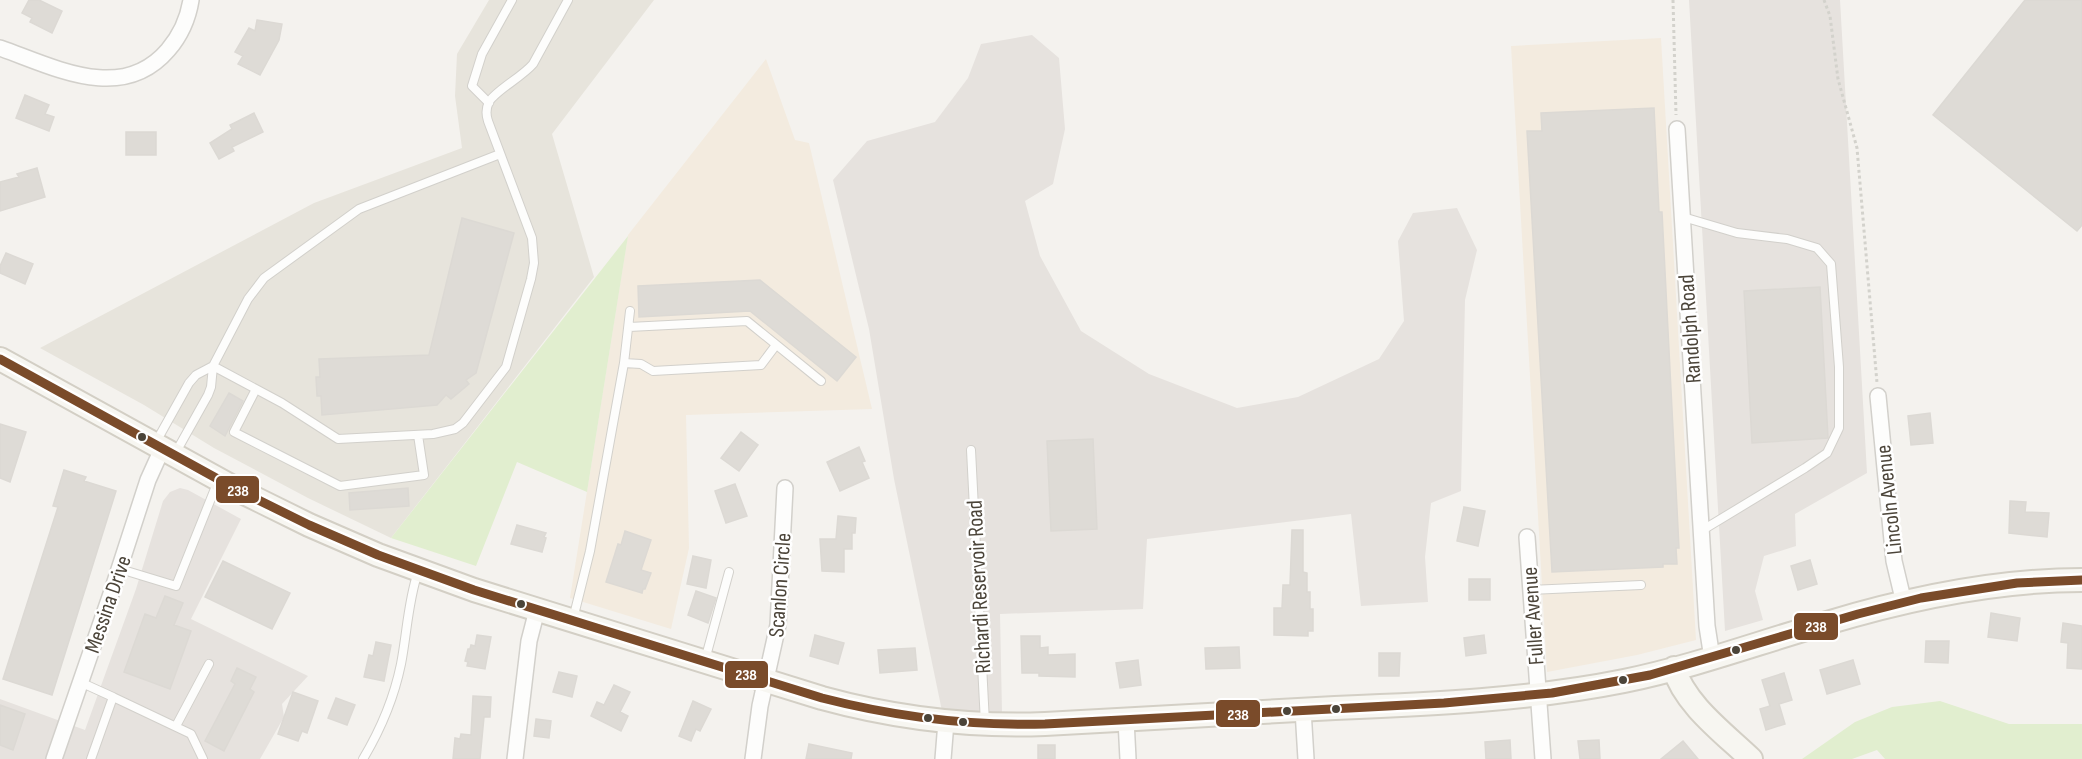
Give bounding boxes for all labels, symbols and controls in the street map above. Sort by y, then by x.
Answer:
street label: Randolph Road [1673,274,1708,384]
unlabelled marker [136,431,148,443]
street label: Lincoln Avenue [1870,444,1909,556]
line badge: 238 [215,475,260,504]
text: 238 [227,482,249,501]
street label: Richardi Reservoir Road [961,499,998,674]
street label: Scanlon Circle [763,532,798,638]
street label: Messina Drive [79,552,138,657]
street label: Fuller Avenue [1517,566,1550,666]
unlabelled marker [515,598,527,610]
line badge: 238 [1793,612,1839,641]
text: 238 [1805,618,1827,637]
unlabelled marker [1730,644,1742,656]
line badge: 238 [724,660,769,689]
text: 238 [735,666,757,685]
unlabelled marker [1617,674,1629,686]
line badge: 238 [1215,699,1261,728]
unlabelled marker [1330,703,1342,715]
unlabelled marker [1281,705,1293,717]
text: 238 [1227,706,1249,725]
unlabelled marker [922,712,934,724]
unlabelled marker [957,716,969,728]

